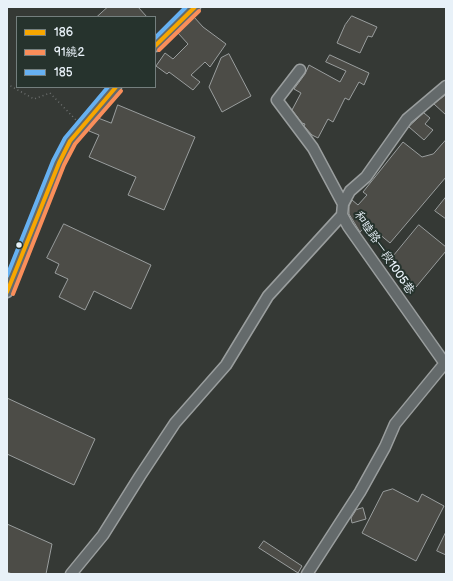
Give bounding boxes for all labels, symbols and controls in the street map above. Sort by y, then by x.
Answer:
legend [16,16,156,88]
text: 186 [54,25,73,40]
text: 91繞2 [54,45,85,60]
text: 185 [54,65,73,80]
street label: 和睦路一段1005巷 [351,209,417,297]
unlabelled marker [14,240,24,250]

